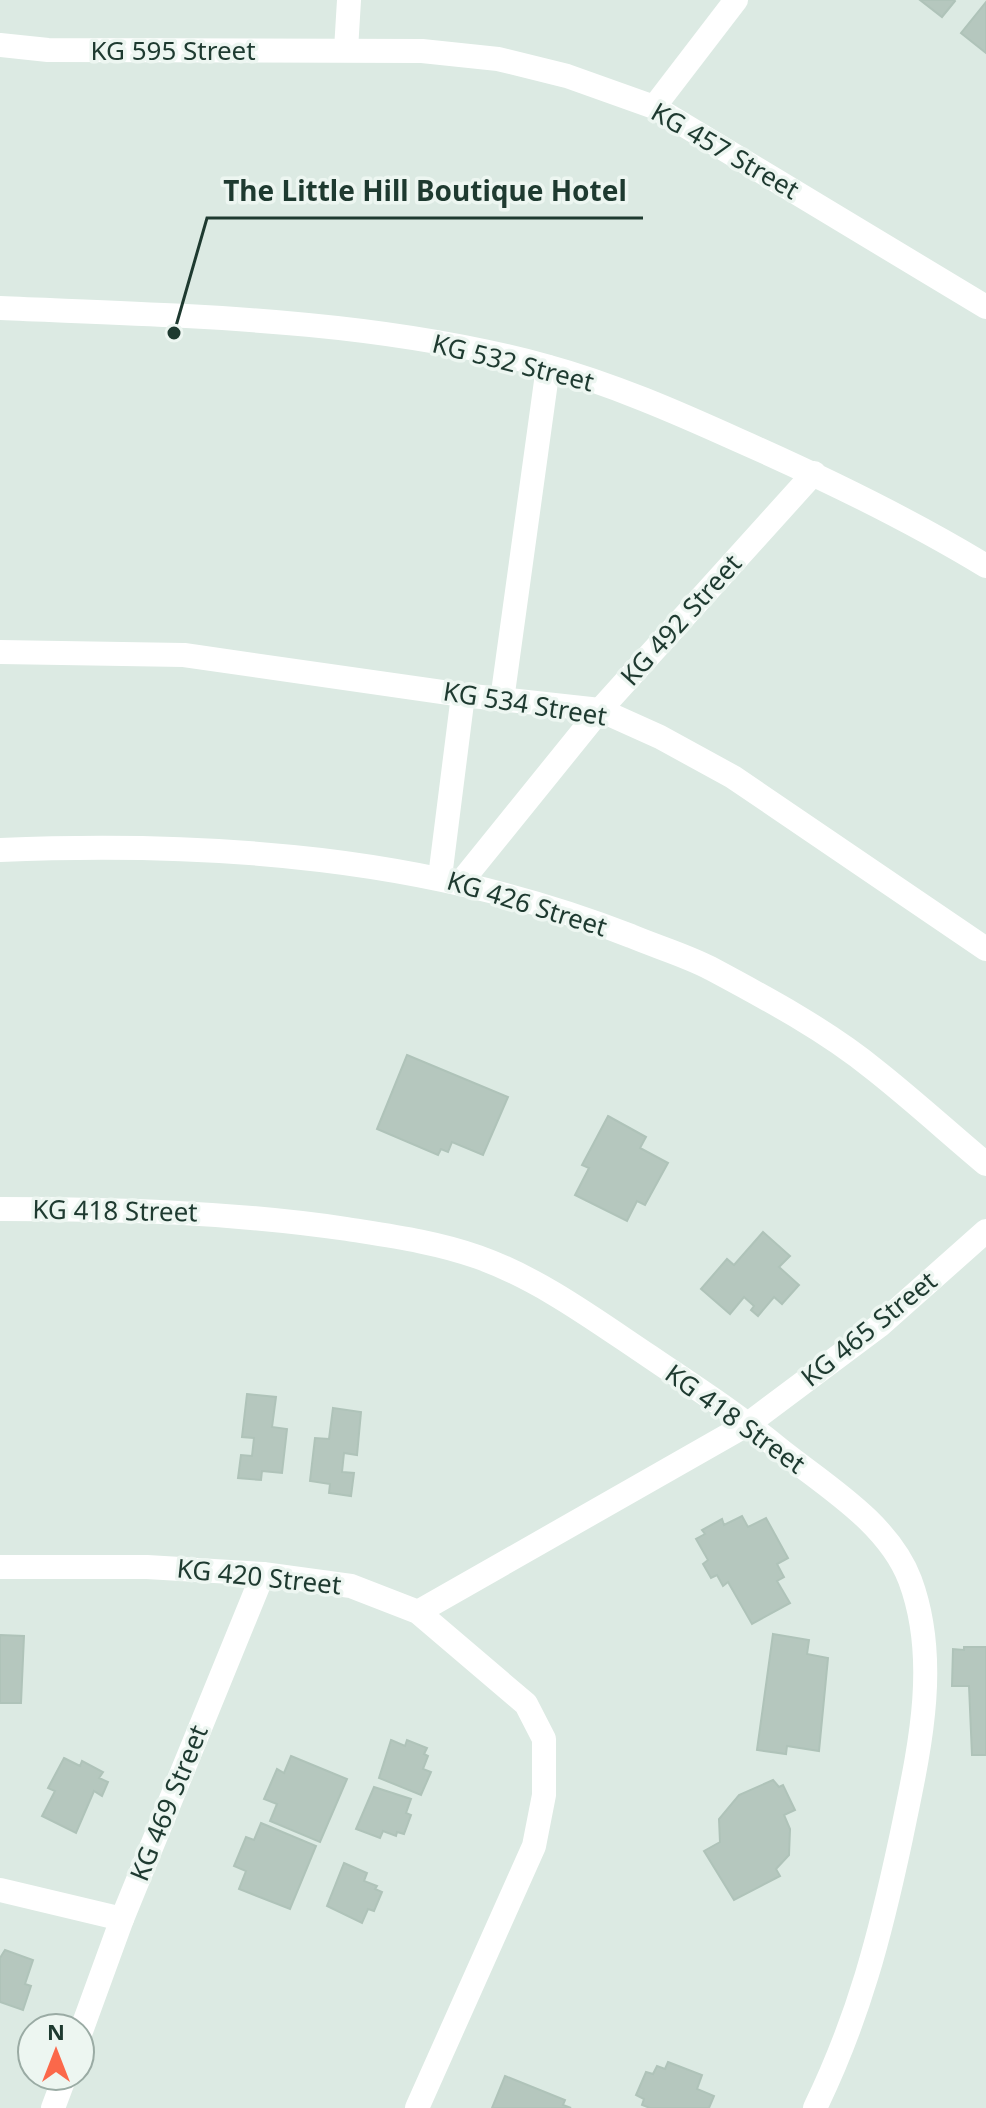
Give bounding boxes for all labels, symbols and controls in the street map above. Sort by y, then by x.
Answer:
street label: KG 595 Street [90,32,256,68]
street label: KG 457 Street [645,93,806,207]
callout: The Little Hill Boutique Hotel [207,166,643,218]
text: The Little Hill Boutique Hotel [223,171,627,209]
street label: KG 532 Street [429,325,598,399]
street label: KG 492 Street [612,546,749,693]
street label: KG 534 Street [441,672,610,734]
street label: KG 426 Street [443,862,612,944]
street label: KG 418 Street [32,1191,198,1229]
street label: KG 465 Street [793,1262,944,1394]
street label: KG 418 Street [658,1355,813,1481]
street label: KG 420 Street [175,1549,343,1603]
street label: KG 469 Street [120,1719,216,1886]
north arrow [16,2012,96,2092]
text: N [47,2016,65,2046]

